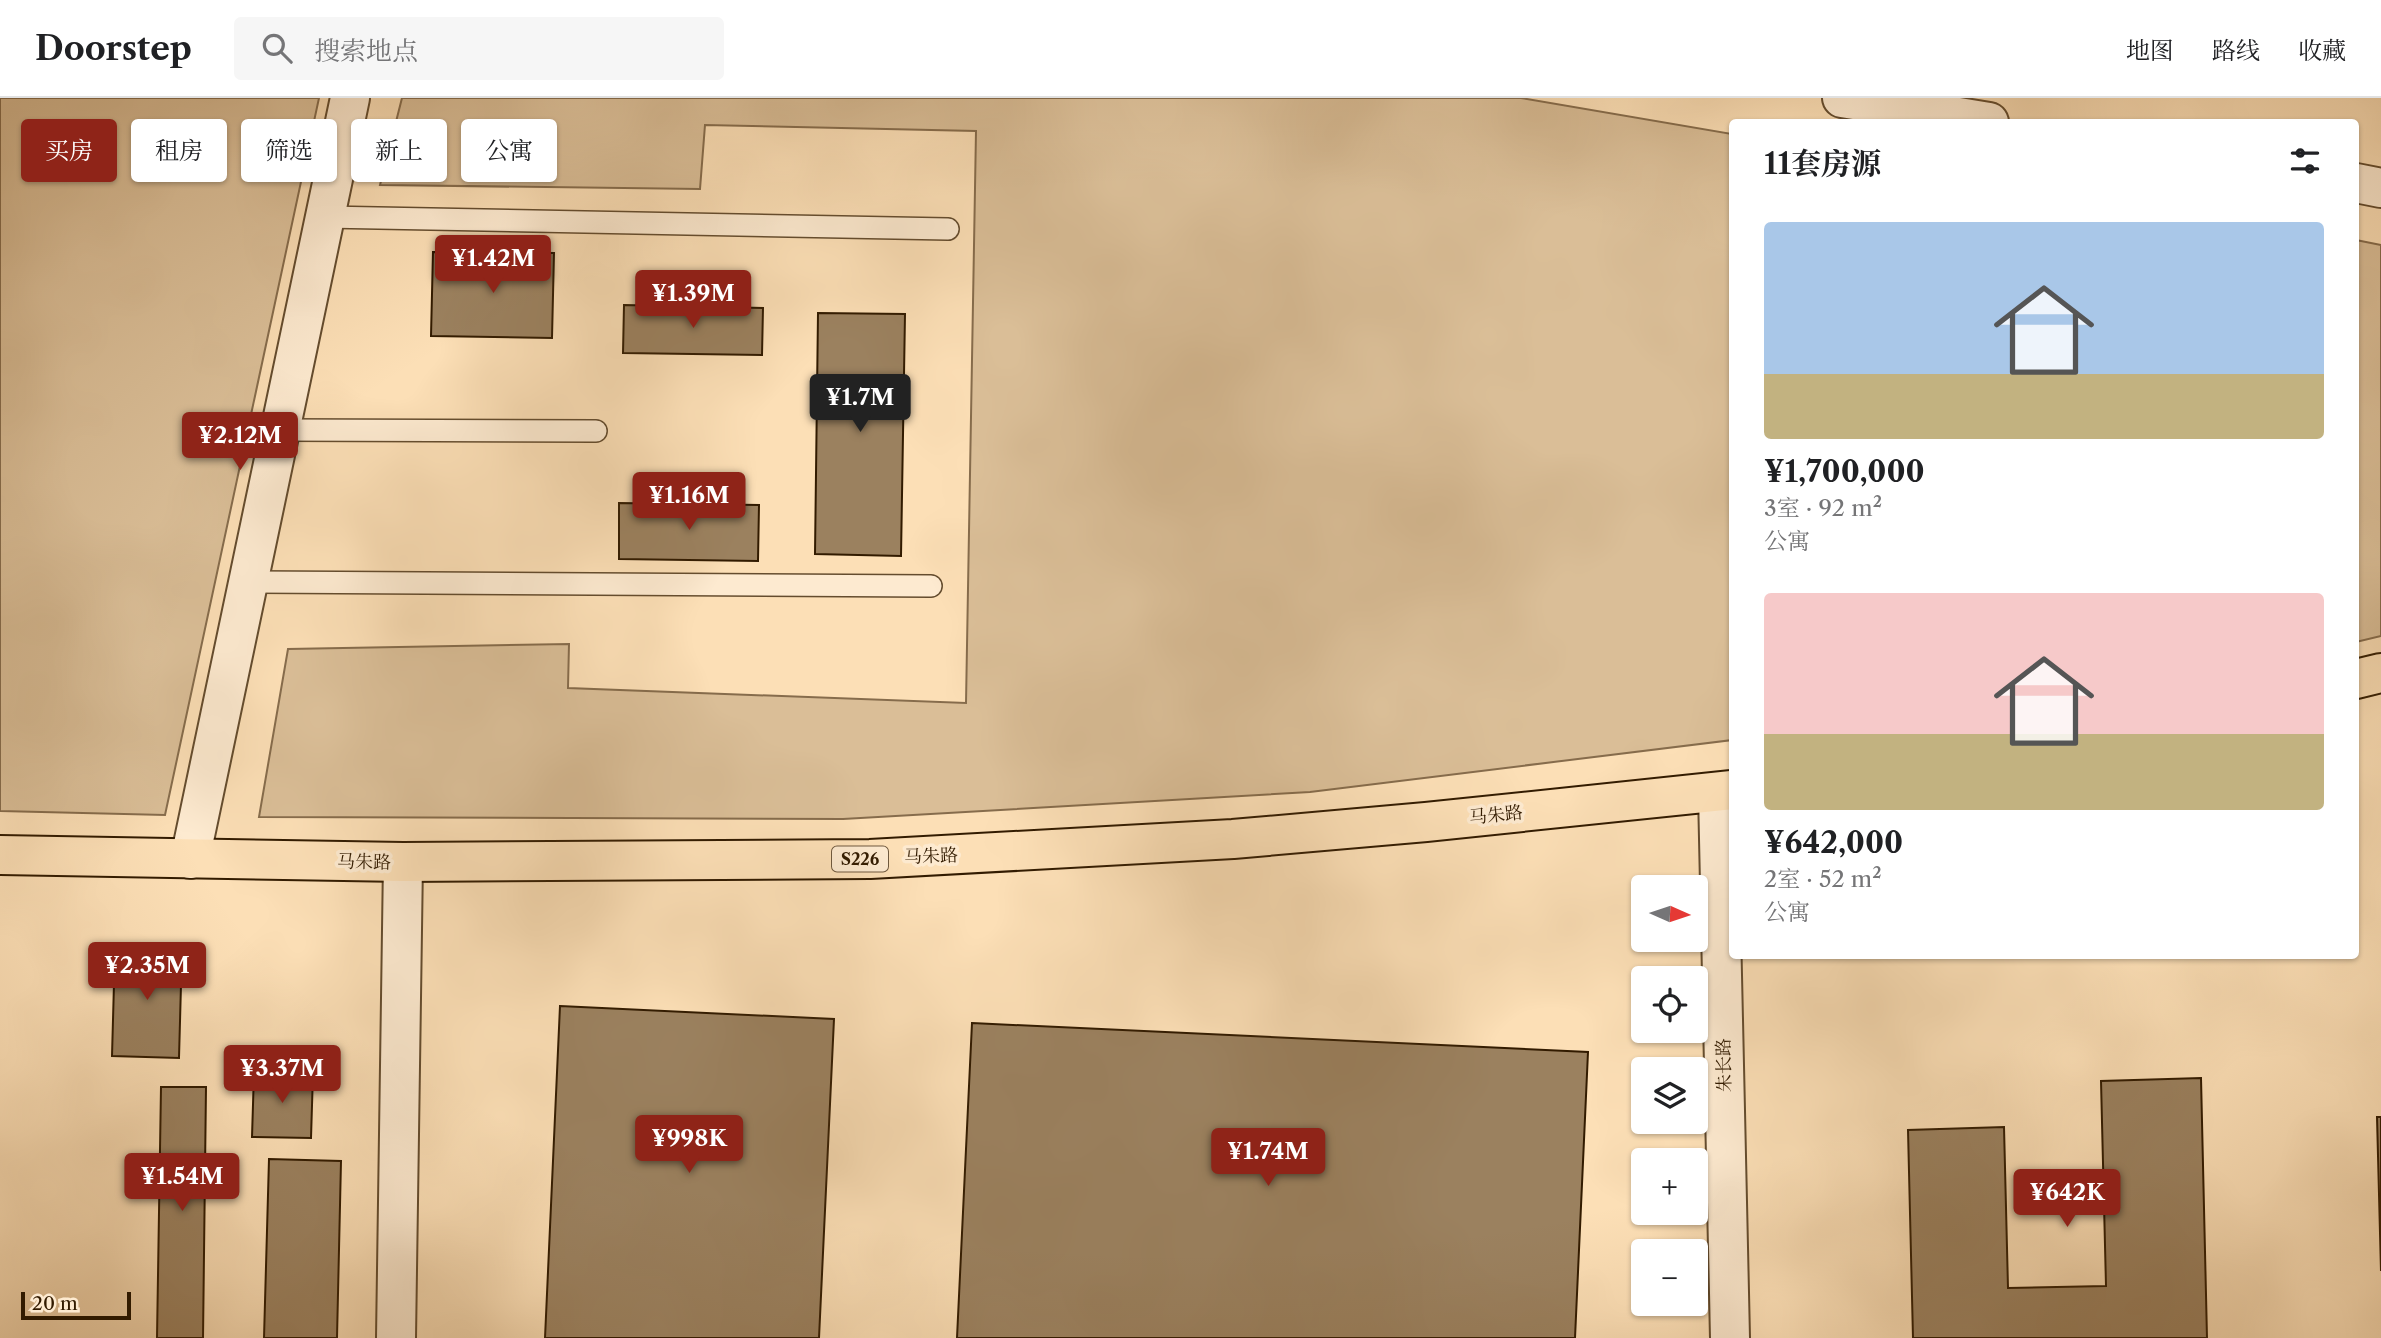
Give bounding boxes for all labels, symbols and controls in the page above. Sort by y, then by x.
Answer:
search box [234,17,724,80]
text: Doorstep [35,28,192,69]
icon: search [258,29,296,67]
text: 搜索地点 [314,35,418,67]
text: 地图 [2126,36,2174,65]
text: 路线 [2212,36,2260,65]
text: 收藏 [2298,36,2346,65]
chip: 买房 [21,119,117,182]
chip: 租房 [131,119,227,182]
chip: 筛选 [241,119,337,182]
chip: 新上 [351,119,447,182]
chip: 公寓 [461,119,557,182]
icon: filters [2286,142,2324,180]
text: 11套房源 [1764,145,1881,182]
pin: ¥1.42M [436,236,550,295]
text: ¥1.42M [451,244,535,272]
icon: home [1981,267,2107,393]
pin: ¥1.39M [636,271,750,330]
text: ¥1.39M [651,279,735,307]
pin: ¥1.7M [811,374,909,434]
text: ¥1.7M [826,383,894,411]
pin: ¥2.12M [183,412,297,472]
text: ¥2.12M [198,421,282,449]
text: ¥1,700,000 [1764,453,1925,490]
pin: ¥1.16M [632,472,746,532]
text: ¥1.16M [649,481,730,509]
text: 3室 · 92 m² [1764,494,1882,522]
text: 公寓 [1764,527,1810,555]
icon: home [1981,638,2107,764]
street label: 马朱路 [1468,801,1524,829]
text: ¥642,000 [1764,824,1903,861]
street label: 马朱路 [904,844,958,868]
road number: S226 [832,846,888,872]
street label: 马朱路 [337,851,391,873]
text: 2室 · 52 m² [1764,865,1882,893]
north arrow [1631,875,1708,952]
map controls [1631,875,1708,1316]
text: 公寓 [1764,898,1810,926]
pin: ¥2.35M [90,942,204,1002]
text: ¥2.35M [104,951,190,979]
button: locate [1631,966,1708,1043]
street label: 朱长路 [1713,1038,1735,1092]
pin: ¥3.37M [225,1046,339,1105]
text: ¥3.37M [240,1054,324,1082]
button: layers [1631,1057,1708,1134]
pin: ¥998K [640,1116,738,1175]
text: ¥998K [651,1124,727,1152]
pin: ¥1.74M [1211,1128,1325,1188]
text: ¥1.74M [1227,1137,1309,1165]
button: + [1631,1148,1708,1225]
pin: ¥1.54M [125,1154,239,1213]
text: ¥1.54M [140,1162,224,1190]
pin: ¥642K [2018,1170,2116,1229]
text: ¥642K [2029,1178,2105,1206]
button: − [1631,1239,1708,1316]
scale bar [21,1289,131,1321]
text: 20 m [32,1292,78,1315]

